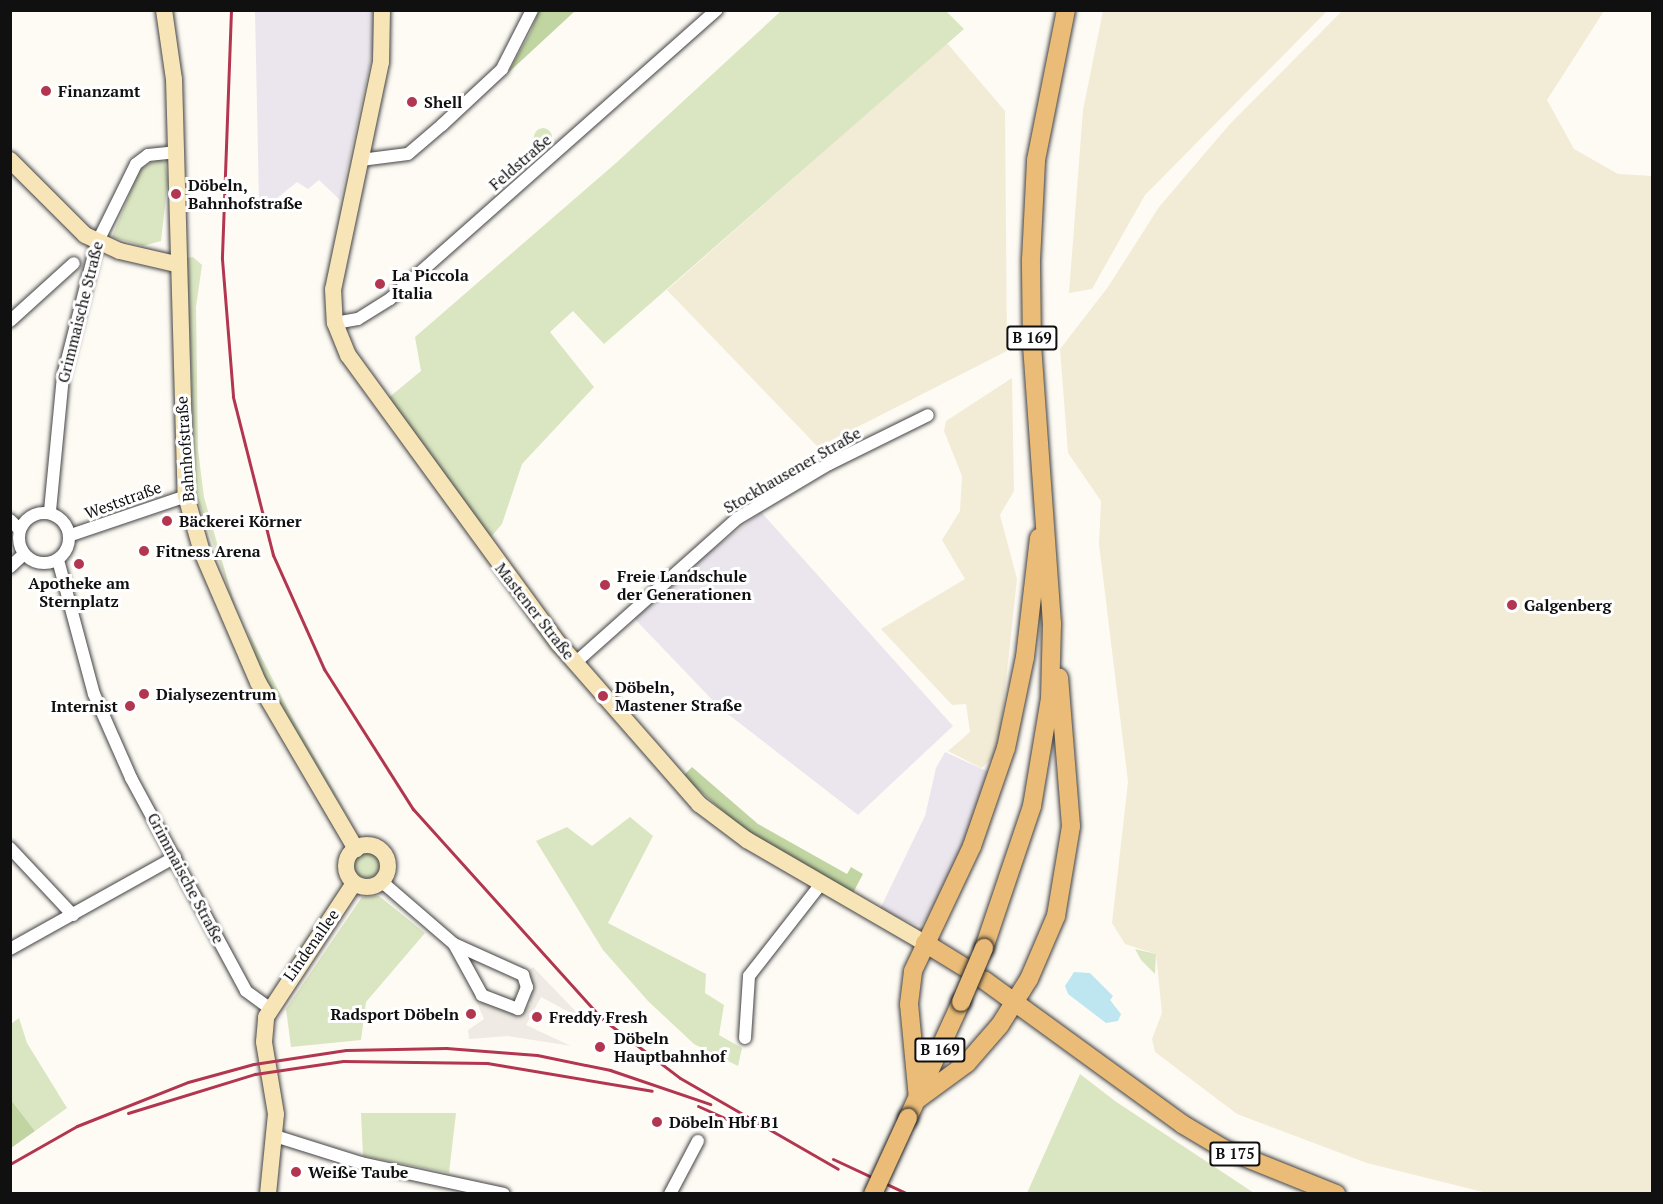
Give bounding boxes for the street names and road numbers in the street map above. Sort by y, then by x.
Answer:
street label: Feldstraße [485,130,555,194]
street label: Grimmaische Straße [53,239,107,385]
road number: B 169 [1005,326,1059,350]
street label: Bahnhofstraße [172,396,198,502]
street label: Stockhausener Straße [720,423,864,517]
street label: Weststraße [82,477,164,523]
street label: Mastener Straße [491,559,579,663]
street label: Grimmaische Straße [143,809,229,947]
street label: Lindenallee [279,905,343,985]
road number: B 169 [913,1038,967,1062]
road number: B 175 [1208,1142,1262,1166]

